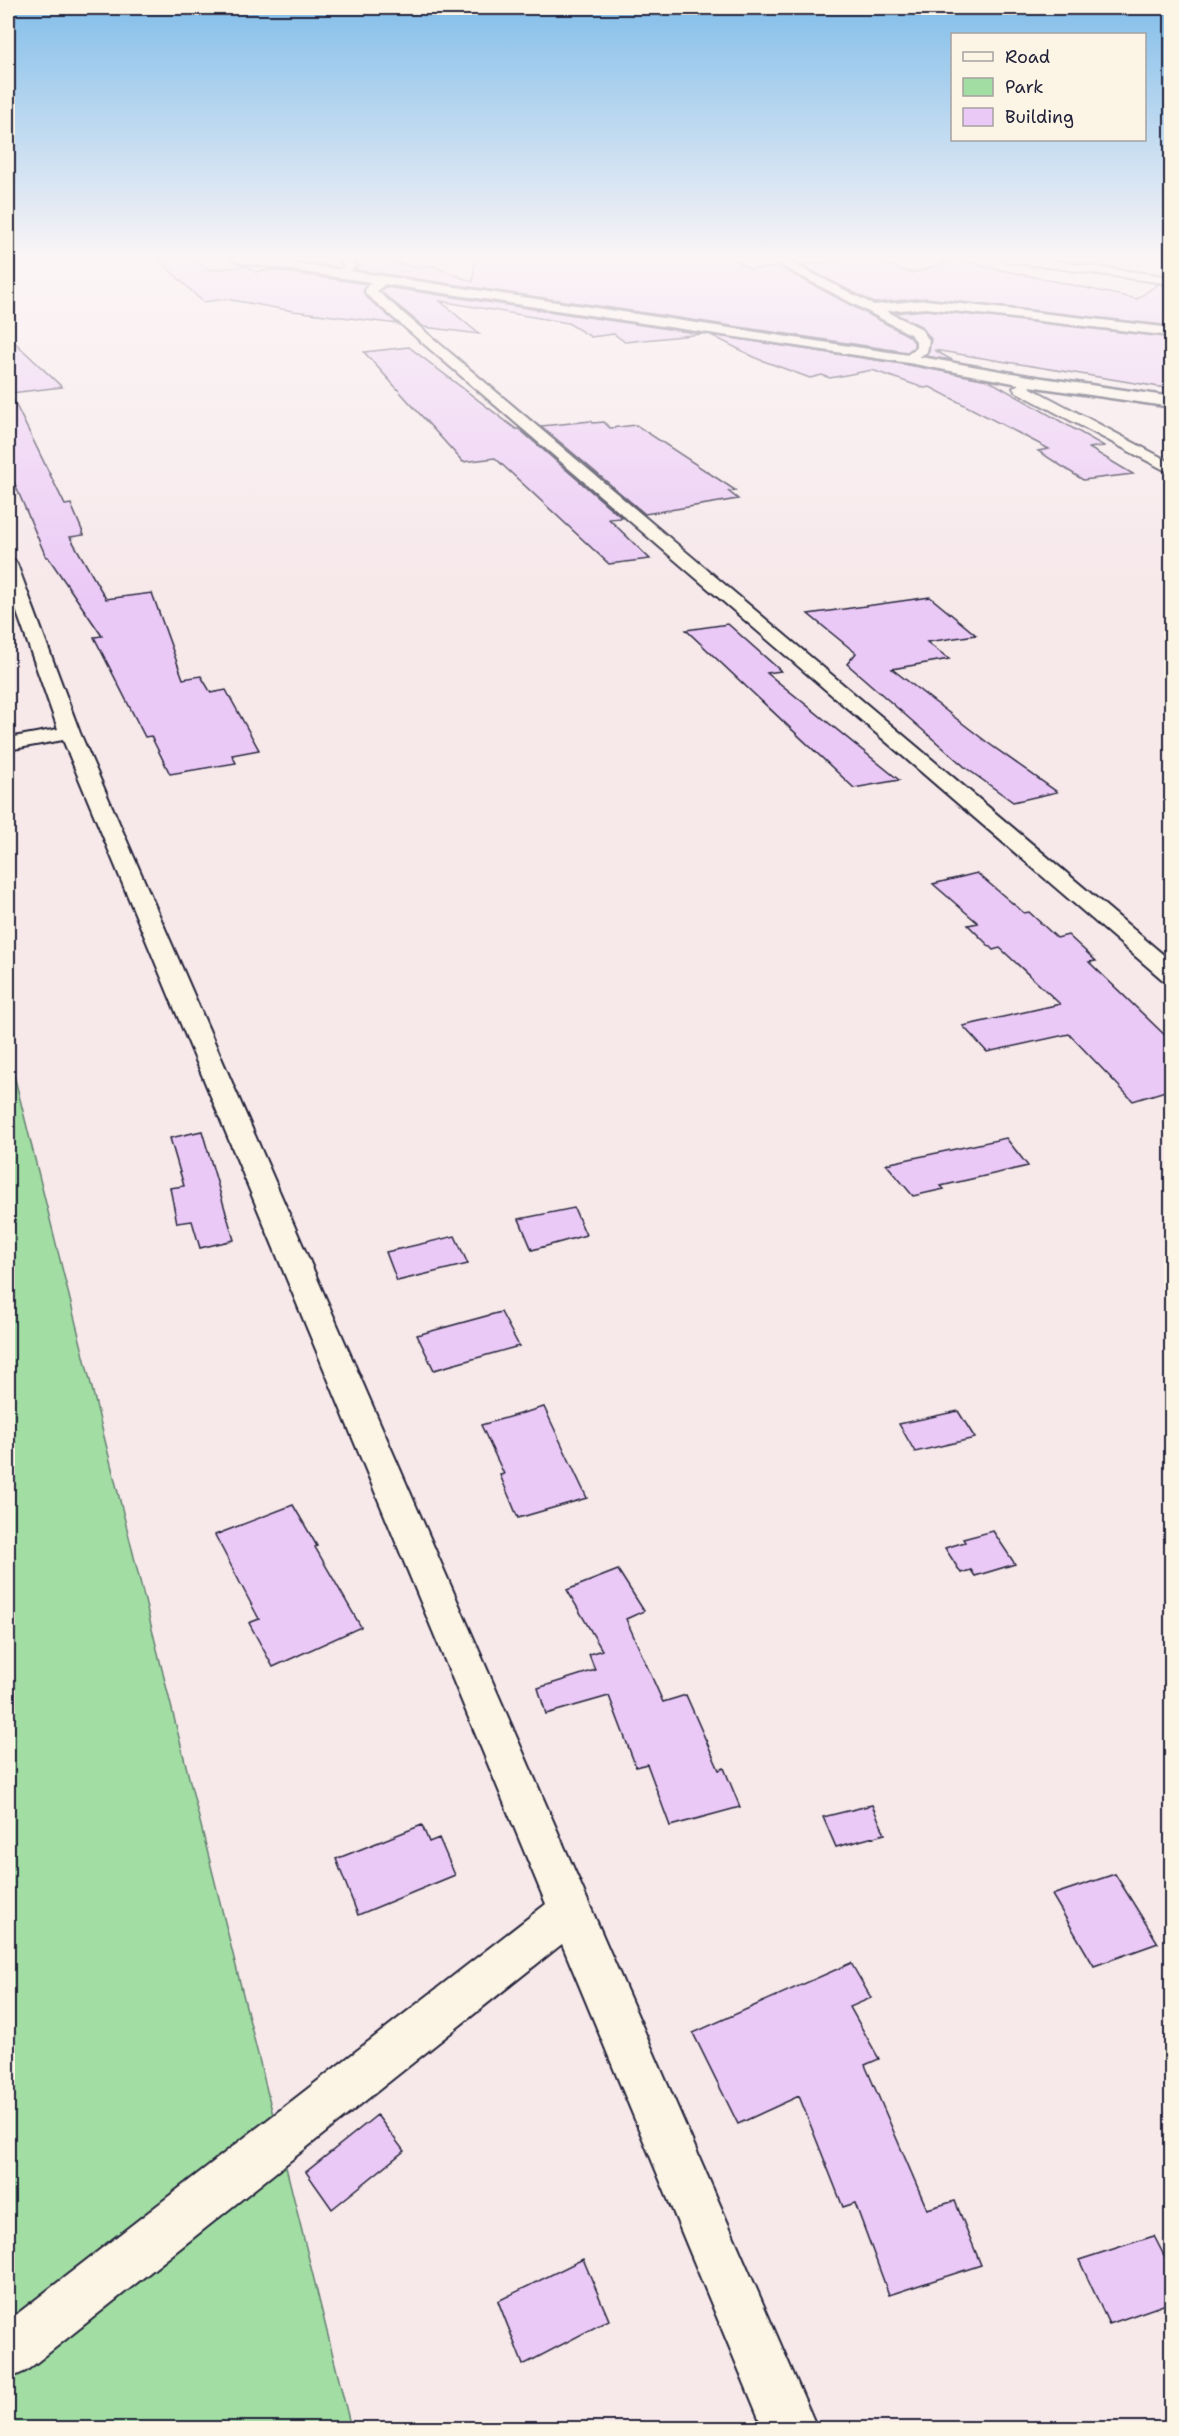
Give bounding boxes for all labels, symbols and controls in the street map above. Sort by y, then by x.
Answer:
legend [951,33,1146,141]
text: Road [1005,45,1050,69]
text: Park [1005,75,1044,99]
text: Building [1005,105,1074,129]

